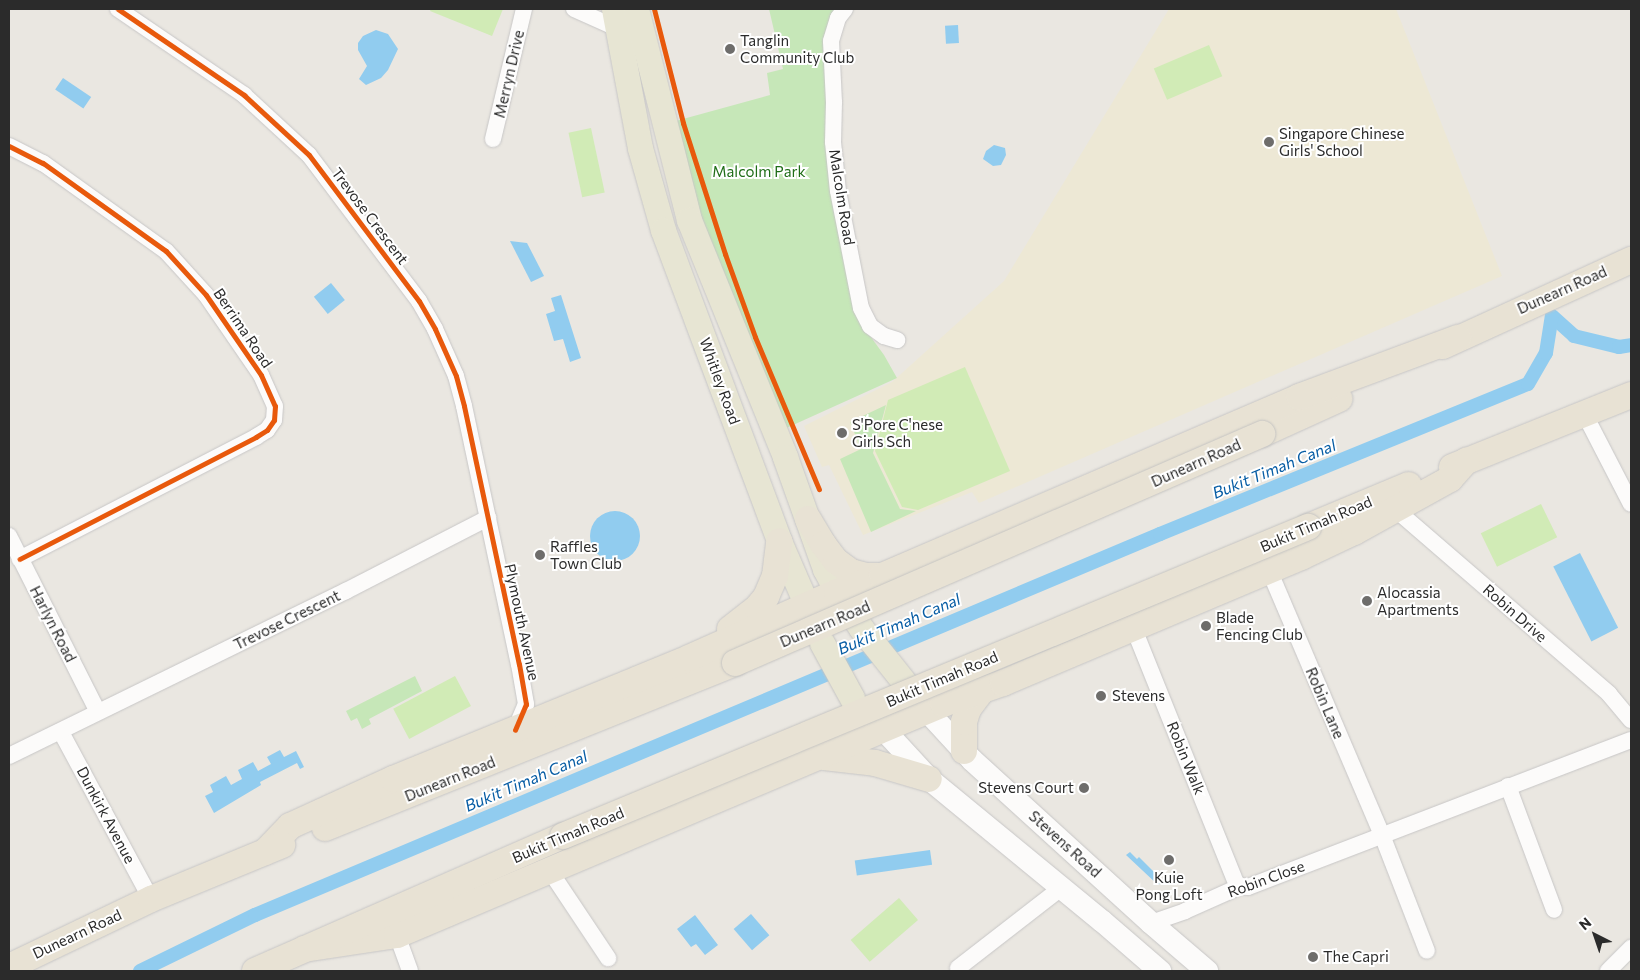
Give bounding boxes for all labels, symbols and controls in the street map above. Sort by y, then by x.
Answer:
street label: Merryn Drive [490,28,528,120]
place label: Tanglin Community Club [740,31,854,66]
marker: Tanglin Community Club [724,43,736,55]
place label: Singapore Chinese Girls' School [1279,124,1404,159]
marker: Singapore Chinese Girls' School [1263,136,1275,148]
street label: Malcolm Road [826,148,858,246]
park label: Malcolm Park [712,163,806,181]
street label: Trevose Crescent [328,164,412,268]
street label: Dunearn Road [1514,262,1610,318]
street label: Berrima Road [210,285,276,371]
street label: Whitley Road [696,335,744,427]
place label: S'Pore C'nese Girls Sch [852,415,943,450]
marker: S'Pore C'nese Girls Sch [836,427,848,439]
street label: Dunearn Road [1148,435,1244,491]
water label: Bukit Timah Canal [1209,435,1339,503]
street label: Bukit Timah Road [1257,492,1375,556]
place label: Raffles Town Club [550,537,622,572]
marker: Raffles Town Club [534,549,546,561]
street label: Plymouth Avenue [501,562,543,682]
street label: Robin Drive [1479,580,1551,646]
street label: Harlyn Road [26,583,80,665]
place label: Alocassia Apartments [1377,583,1459,618]
street label: Trevose Crescent [231,586,343,654]
water label: Bukit Timah Canal [835,589,963,659]
marker: Alocassia Apartments [1361,595,1373,607]
street label: Dunearn Road [777,597,873,651]
place label: Blade Fencing Club [1216,608,1303,643]
marker: Blade Fencing Club [1200,620,1212,632]
street label: Bukit Timah Road [883,647,1001,711]
street label: Robin Lane [1302,665,1348,741]
place label: Stevens [1112,687,1165,705]
marker: Stevens [1094,689,1108,703]
street label: Robin Walk [1163,719,1209,797]
water label: Bukit Timah Canal [462,746,590,816]
street label: Dunearn Road [402,753,498,805]
street label: Dunkirk Avenue [73,764,139,866]
place label: Stevens Court [978,779,1074,797]
marker: Stevens Court [1078,782,1090,794]
street label: Bukit Timah Road [509,803,627,867]
street label: Stevens Road [1025,807,1105,881]
marker: Kuie Pong Loft [1163,854,1175,866]
street label: Robin Close [1225,857,1307,901]
place label: Kuie Pong Loft [1135,868,1203,903]
street label: Dunearn Road [30,906,124,962]
north arrow [1570,910,1620,960]
text: N [1575,913,1594,933]
place label: The Capri [1323,948,1389,966]
marker: The Capri [1307,951,1319,963]

